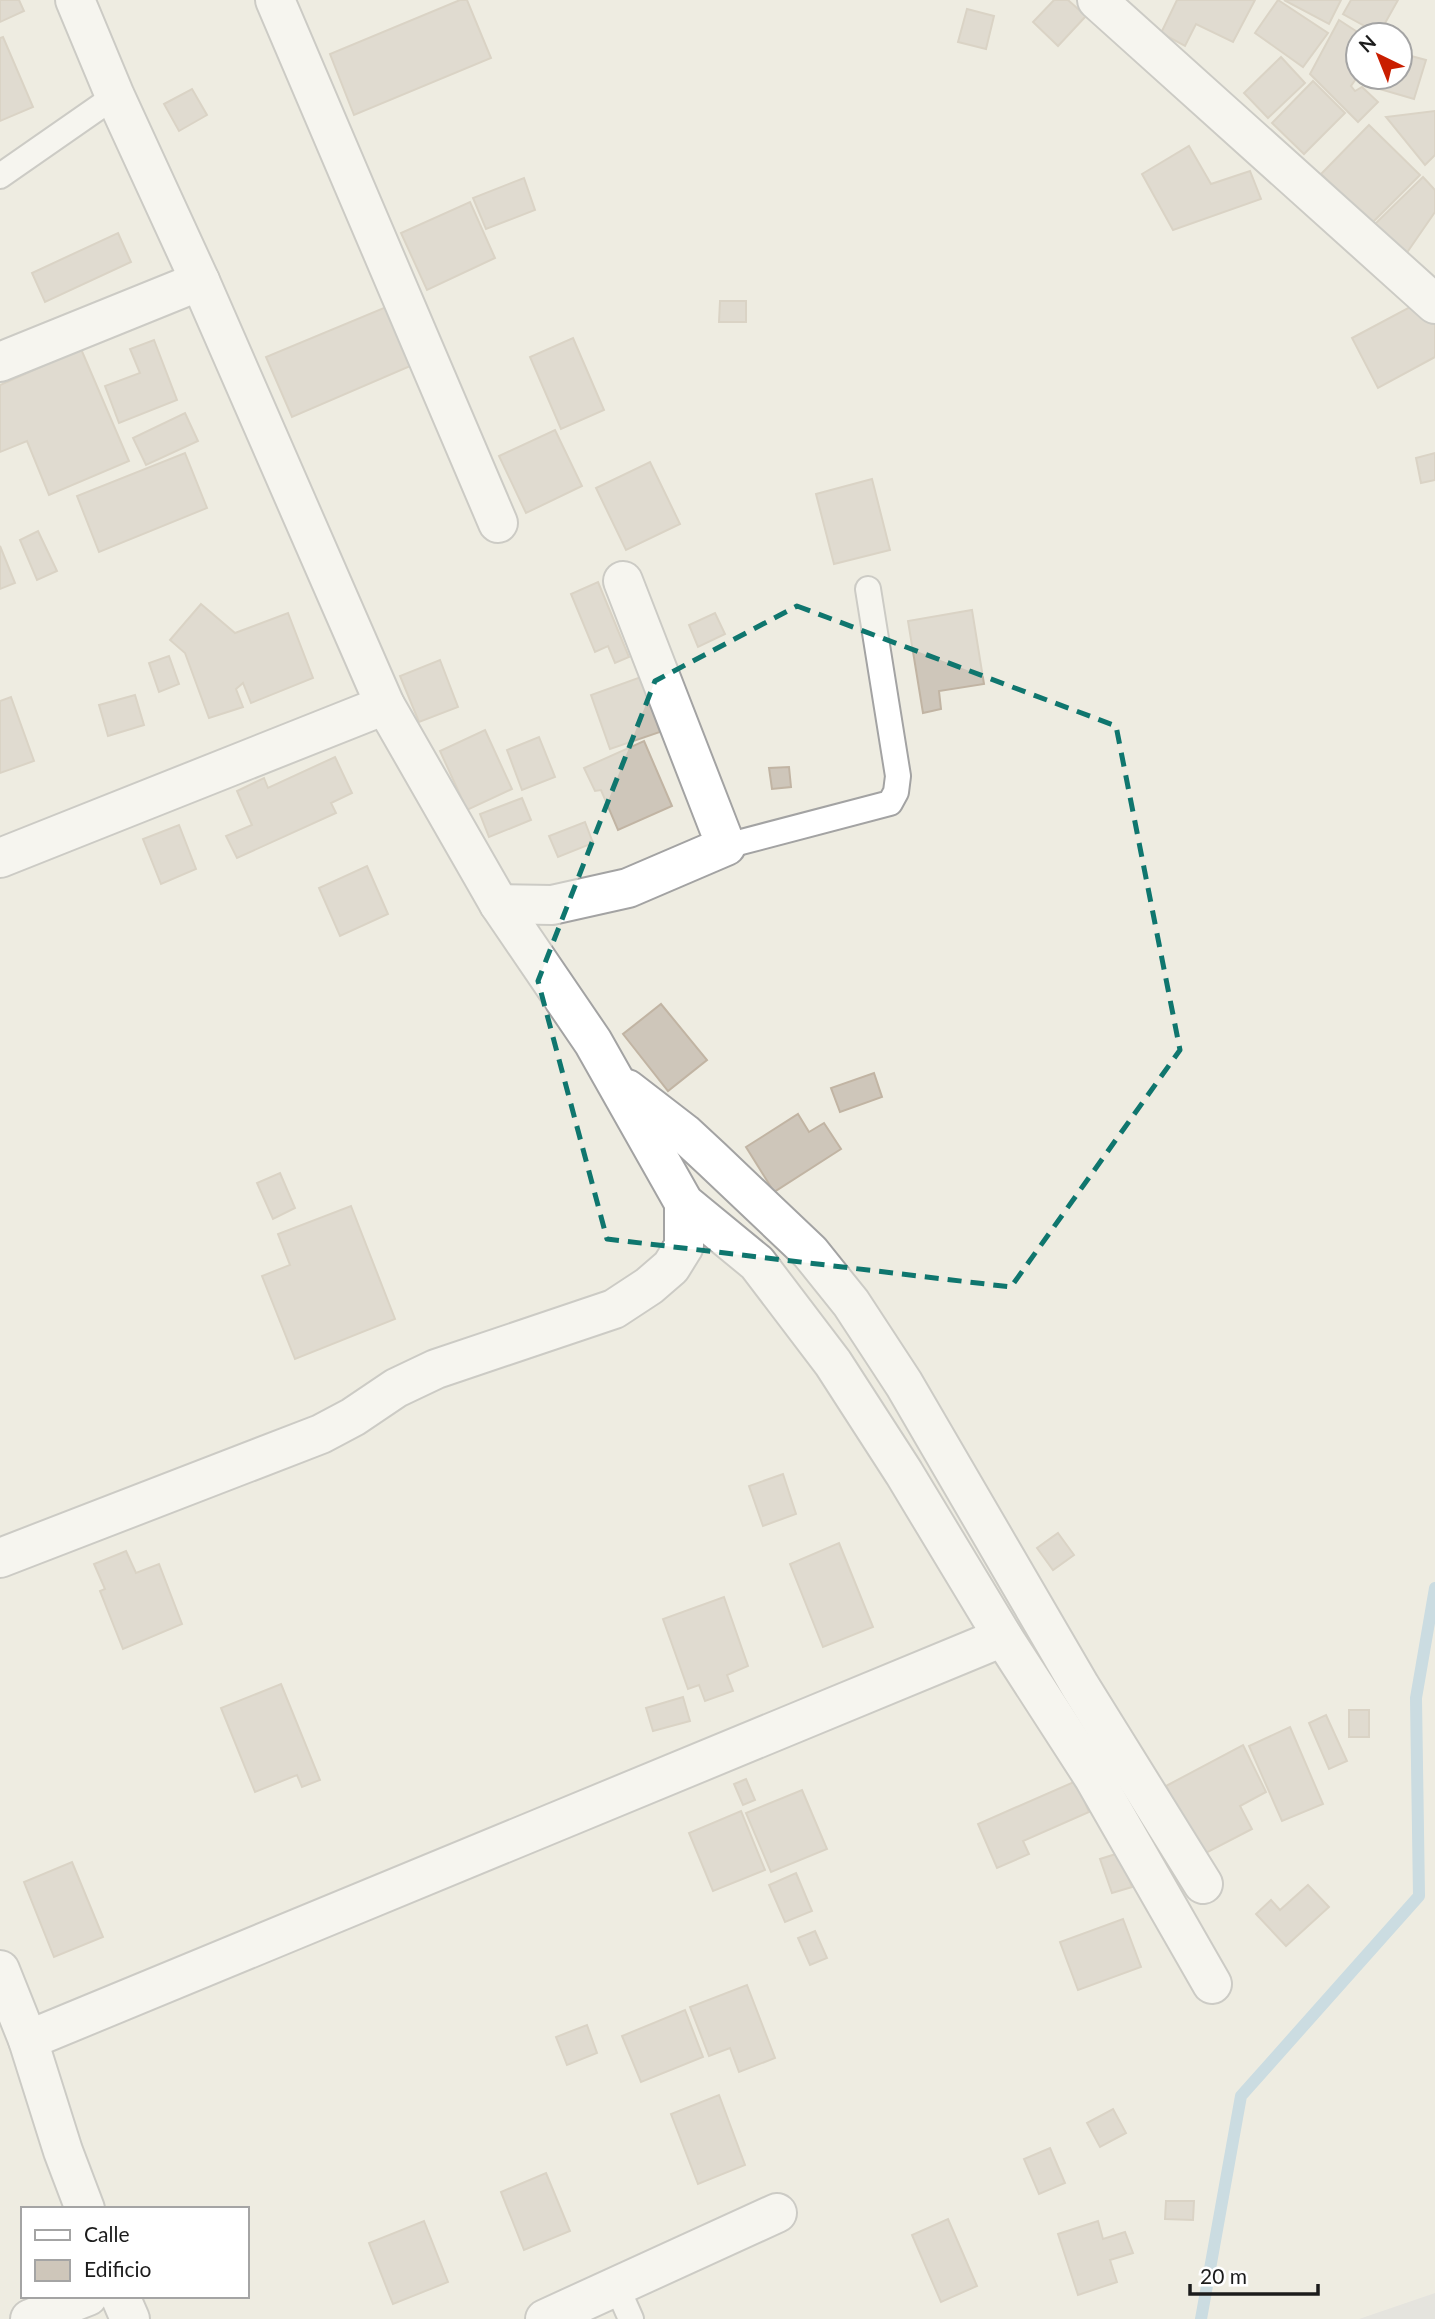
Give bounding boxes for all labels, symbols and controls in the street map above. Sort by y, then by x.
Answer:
north arrow [1344,21,1414,91]
text: N [1354,30,1380,57]
legend [21,2207,248,2298]
text: Calle [84,2221,129,2246]
scale bar [1190,2252,1318,2296]
text: Edificio [84,2256,152,2281]
text: 20 m [1200,2263,1247,2288]

